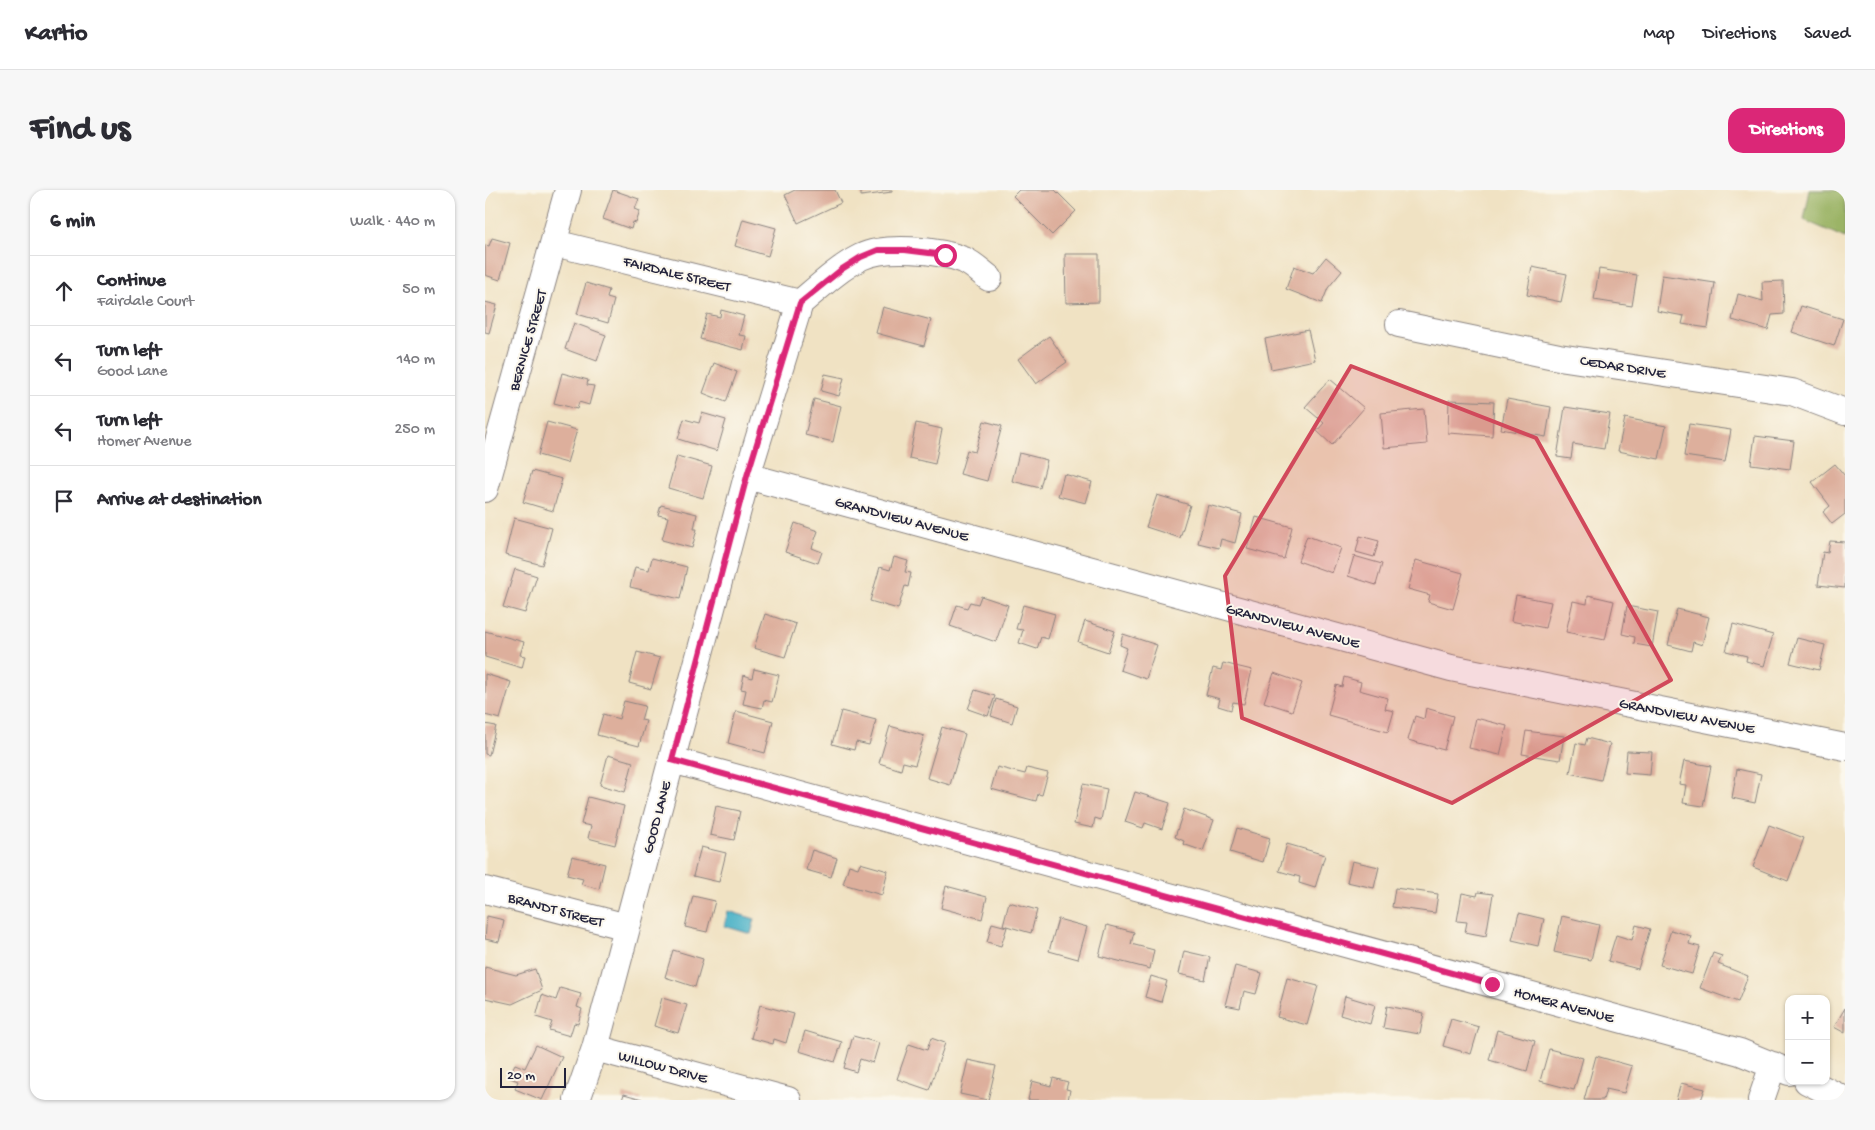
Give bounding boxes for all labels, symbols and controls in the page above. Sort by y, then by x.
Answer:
text: Kartio [25,20,88,49]
text: Map [1643,24,1675,45]
text: Directions [1703,24,1776,45]
text: Saved [1804,24,1850,45]
button: Directions [1728,108,1845,153]
text: Find us [30,110,130,151]
text: 6 min [50,210,95,235]
text: Walk · 440 m [350,213,435,232]
route start [934,244,957,267]
street label: FAIRDALE STREET [620,253,733,297]
text: Continue [97,270,166,293]
icon: ahead [50,277,78,305]
text: 50 m [402,281,435,300]
street label: BERNICE STREET [506,287,552,394]
text: Fairdale Court [97,293,194,312]
text: Turn left [97,340,161,363]
icon: left [50,347,78,375]
text: 140 m [397,351,435,370]
street label: CEDAR DRIVE [1579,352,1667,384]
text: Good Lane [97,363,167,382]
text: Turn left [97,410,161,433]
icon: left [50,417,78,445]
text: 250 m [395,421,435,440]
text: Homer Avenue [97,433,192,452]
icon: arrive [50,487,78,515]
text: Arrive at destination [97,489,261,512]
street label: GRANDVIEW AVENUE [833,493,971,547]
street label: GRANDVIEW AVENUE [1224,600,1362,654]
street label: GRANDVIEW AVENUE [1617,695,1757,739]
street label: GOOD LANE [640,779,676,856]
street label: BRANDT STREET [505,889,606,933]
route end [1481,973,1504,996]
street label: HOMER AVENUE [1511,984,1616,1028]
map controls [1785,995,1830,1085]
button: + [1785,995,1830,1040]
button: − [1785,1040,1830,1085]
street label: WILLOW DRIVE [616,1047,710,1089]
scale bar [500,1065,566,1088]
text: 20 m [507,1068,535,1085]

